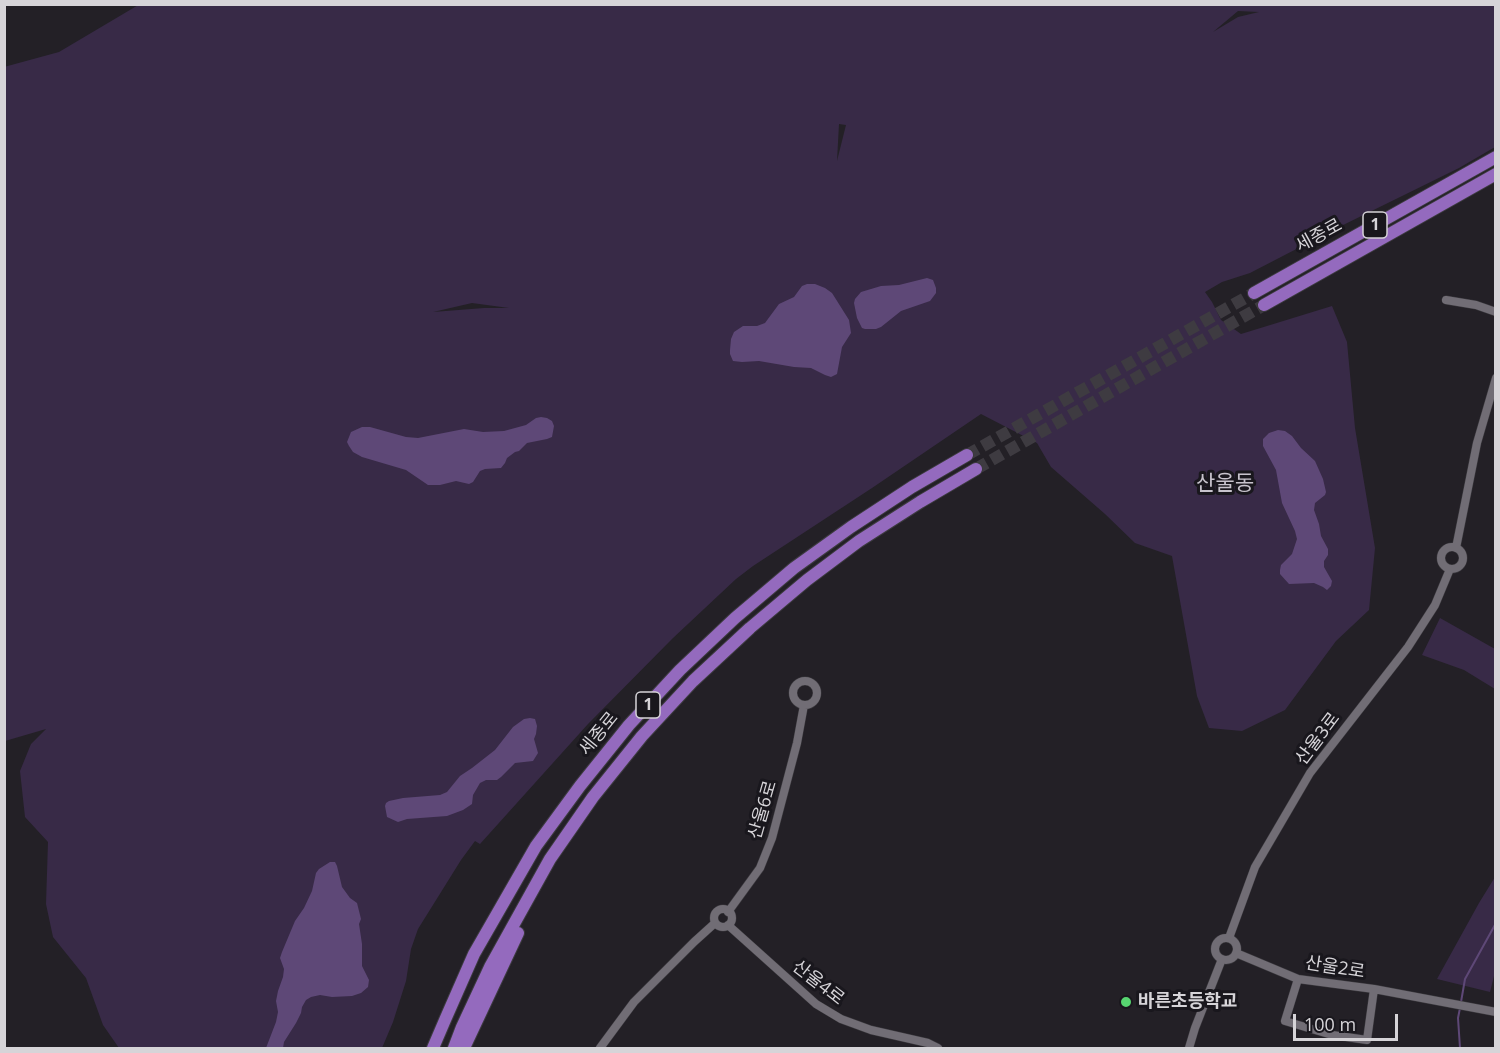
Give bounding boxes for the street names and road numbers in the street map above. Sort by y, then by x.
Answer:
road number: 1 [1363,212,1387,238]
street label: 세종로 [1292,215,1346,257]
road number: 1 [636,692,660,718]
street label: 세종로 [575,708,623,760]
street label: 산울3로 [1291,709,1345,769]
street label: 산울6로 [744,778,782,842]
street label: 산울2로 [1304,953,1366,983]
street label: 산울4로 [788,956,848,1010]

